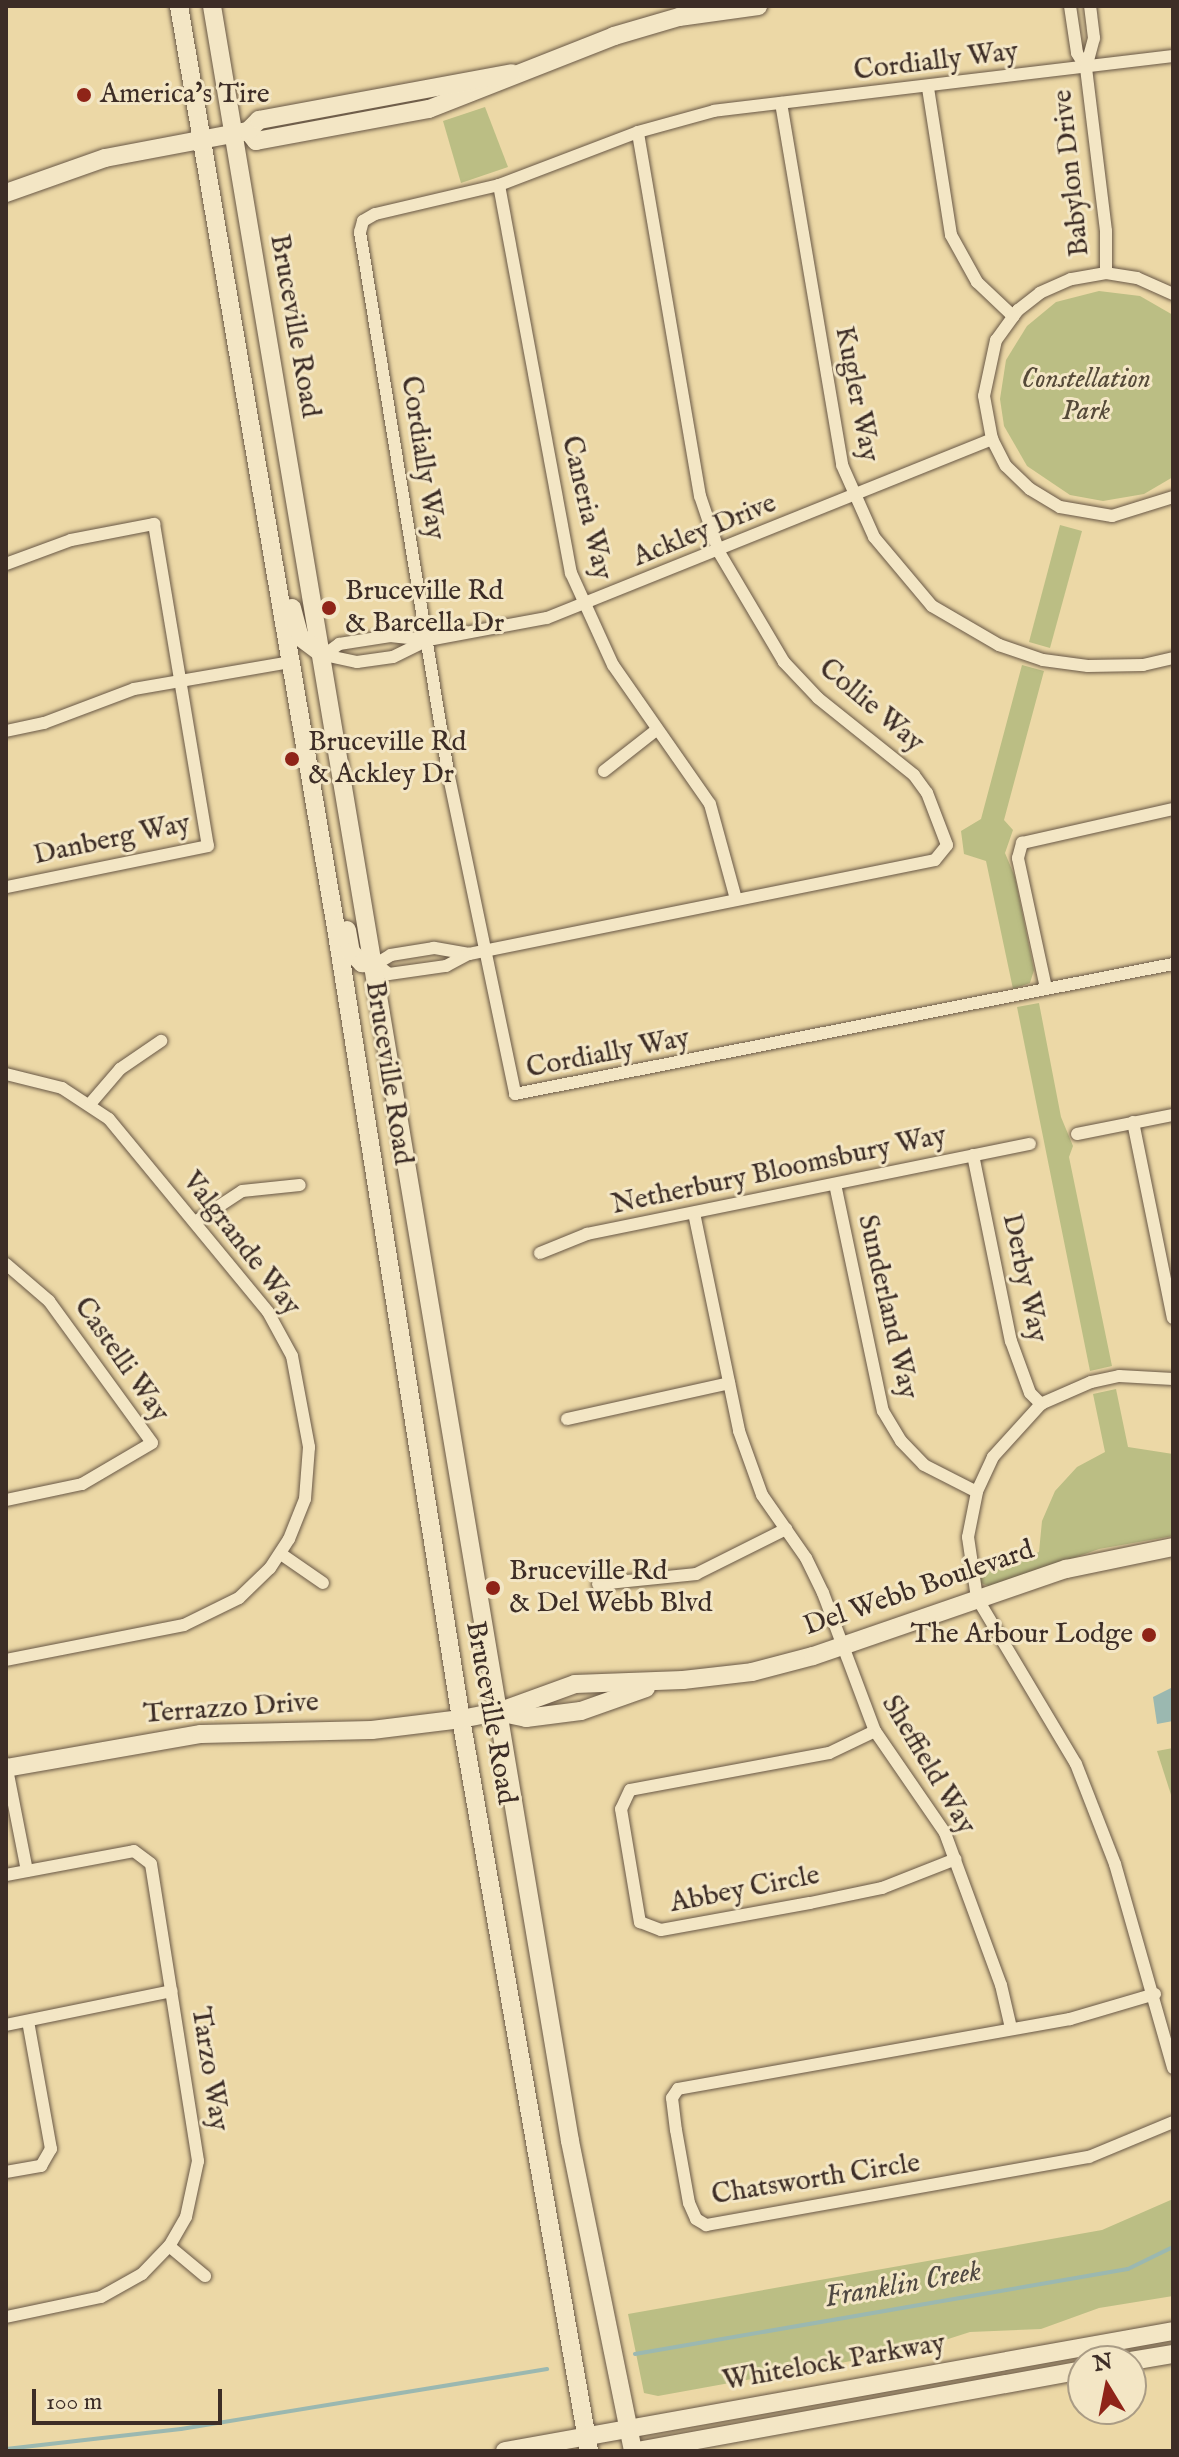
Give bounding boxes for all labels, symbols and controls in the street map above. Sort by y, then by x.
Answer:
street label: Cordially Way [852,35,1020,89]
place label: America's Tire [100,78,270,112]
marker: America's Tire [75,86,93,104]
street label: Babylon Drive [1047,88,1097,258]
street label: Bruceville Road [261,232,327,420]
street label: Kugler Way [826,323,886,465]
park label: Constellation Park [1021,363,1151,429]
street label: Cordially Way [392,374,452,542]
street label: Caneria Way [553,433,619,583]
street label: Ackley Drive [629,487,781,575]
place label: Bruceville Rd & Barcella Dr [345,575,504,641]
marker: Bruceville Rd & Barcella Dr [320,599,338,617]
street label: Collie Way [811,652,931,760]
place label: Bruceville Rd & Ackley Dr [308,726,466,792]
marker: Bruceville Rd & Ackley Dr [283,750,301,768]
street label: Danberg Way [31,807,193,873]
street label: Bruceville Road [357,979,419,1167]
street label: Cordially Way [524,1022,692,1086]
street label: Netherbury Bloomsbury Way [609,1119,949,1223]
street label: Valgrande Way [174,1165,308,1323]
street label: Derby Way [994,1211,1054,1345]
street label: Sunderland Way [849,1212,925,1402]
street label: Castelli Way [66,1291,176,1429]
street label: Del Webb Boulevard [799,1534,1039,1644]
place label: Bruceville Rd & Del Webb Blvd [509,1555,712,1621]
marker: Bruceville Rd & Del Webb Blvd [484,1579,502,1597]
place label: The Arbour Lodge [910,1618,1133,1652]
street label: Bruceville Road [457,1619,523,1807]
marker: The Arbour Lodge [1140,1626,1158,1644]
street label: Terrazzo Drive [142,1686,320,1732]
street label: Sheffield Way [873,1690,983,1840]
street label: Abbey Circle [667,1859,823,1921]
street label: Tarzo Way [183,2004,235,2134]
street label: Chatsworth Circle [709,2147,923,2213]
water label: Franklin Creek [822,2254,984,2316]
street label: Whitelock Parkway [720,2327,948,2399]
north arrow [1067,2345,1147,2425]
text: N [1091,2348,1115,2379]
scale bar [36,2373,226,2423]
text: 100 m [46,2387,102,2418]

